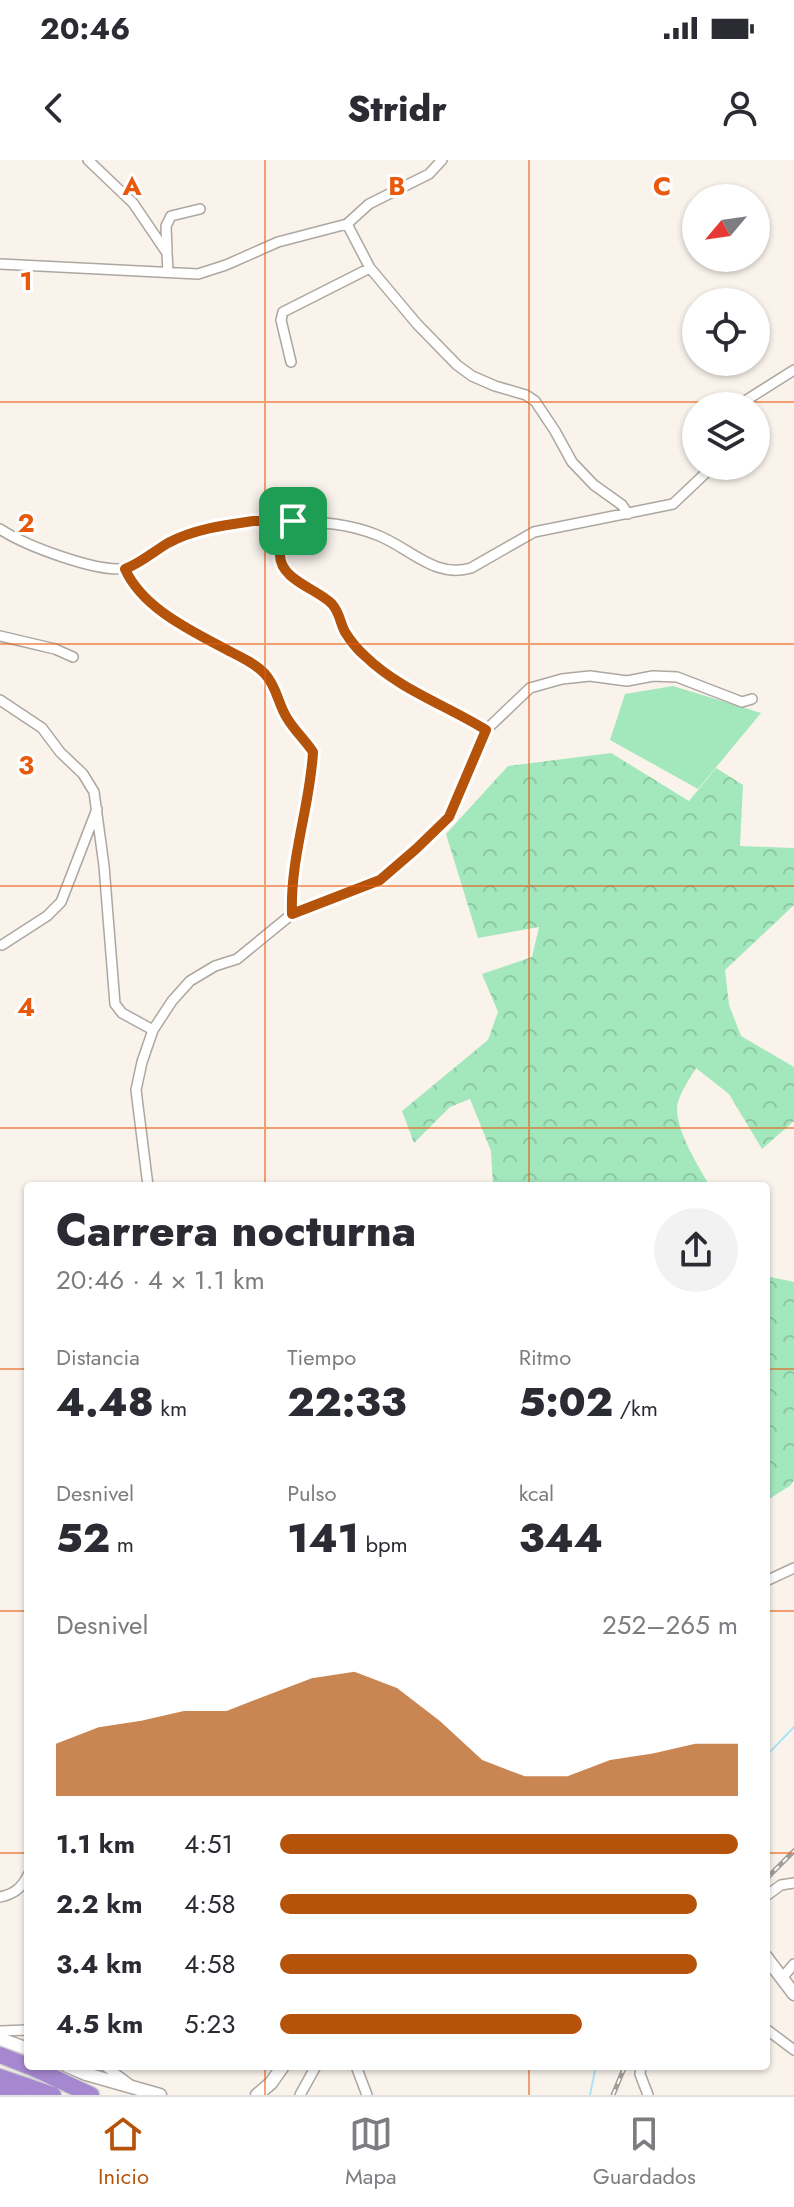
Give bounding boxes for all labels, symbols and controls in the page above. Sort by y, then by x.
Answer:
text: 20:46 [40,7,130,50]
text: Stridr [347,82,447,134]
icon: back [32,86,76,130]
icon: person [718,86,762,130]
text: A [121,167,142,205]
text: B [388,167,406,205]
text: C [653,167,671,205]
north arrow [682,184,770,272]
map controls [682,184,770,480]
text: 1 [19,262,33,300]
button: locate [682,288,770,376]
button: layers [682,392,770,480]
pin [259,487,327,555]
icon: arrive [271,499,315,543]
text: 2 [17,504,35,542]
text: 3 [18,746,34,784]
text: 4 [17,988,35,1026]
text: Carrera nocturna [56,1199,416,1263]
button: share [654,1208,738,1292]
text: 20:46 · 4 × 1.1 km [56,1261,265,1299]
text: Distancia [56,1341,140,1373]
text: Tiempo [287,1341,356,1373]
text: Ritmo [519,1341,571,1373]
text: 4.48 [56,1373,154,1431]
text: 22:33 [287,1373,407,1431]
text: 5:02 [519,1373,613,1431]
text: km [154,1392,187,1424]
text: /km [613,1392,658,1424]
text: Desnivel [56,1477,134,1509]
text: Pulso [287,1477,336,1509]
text: kcal [519,1477,554,1509]
text: 52 [56,1509,110,1567]
text: 141 [287,1509,359,1567]
text: 344 [519,1509,603,1567]
text: m [110,1528,134,1560]
text: bpm [359,1528,408,1560]
text: Desnivel [56,1606,148,1644]
text: 252–265 m [602,1606,738,1644]
text: 1.1 km [56,1825,135,1863]
text: 4:51 [184,1825,233,1863]
text: 2.2 km [56,1885,143,1923]
text: 4:58 [184,1885,236,1923]
text: 3.4 km [56,1945,142,1983]
text: 4:58 [184,1945,236,1983]
text: 4.5 km [56,2005,143,2043]
text: 5:23 [184,2005,235,2043]
tab: Inicio [98,2112,149,2192]
tab: Mapa [345,2112,397,2192]
tab: Guardados [593,2112,696,2192]

